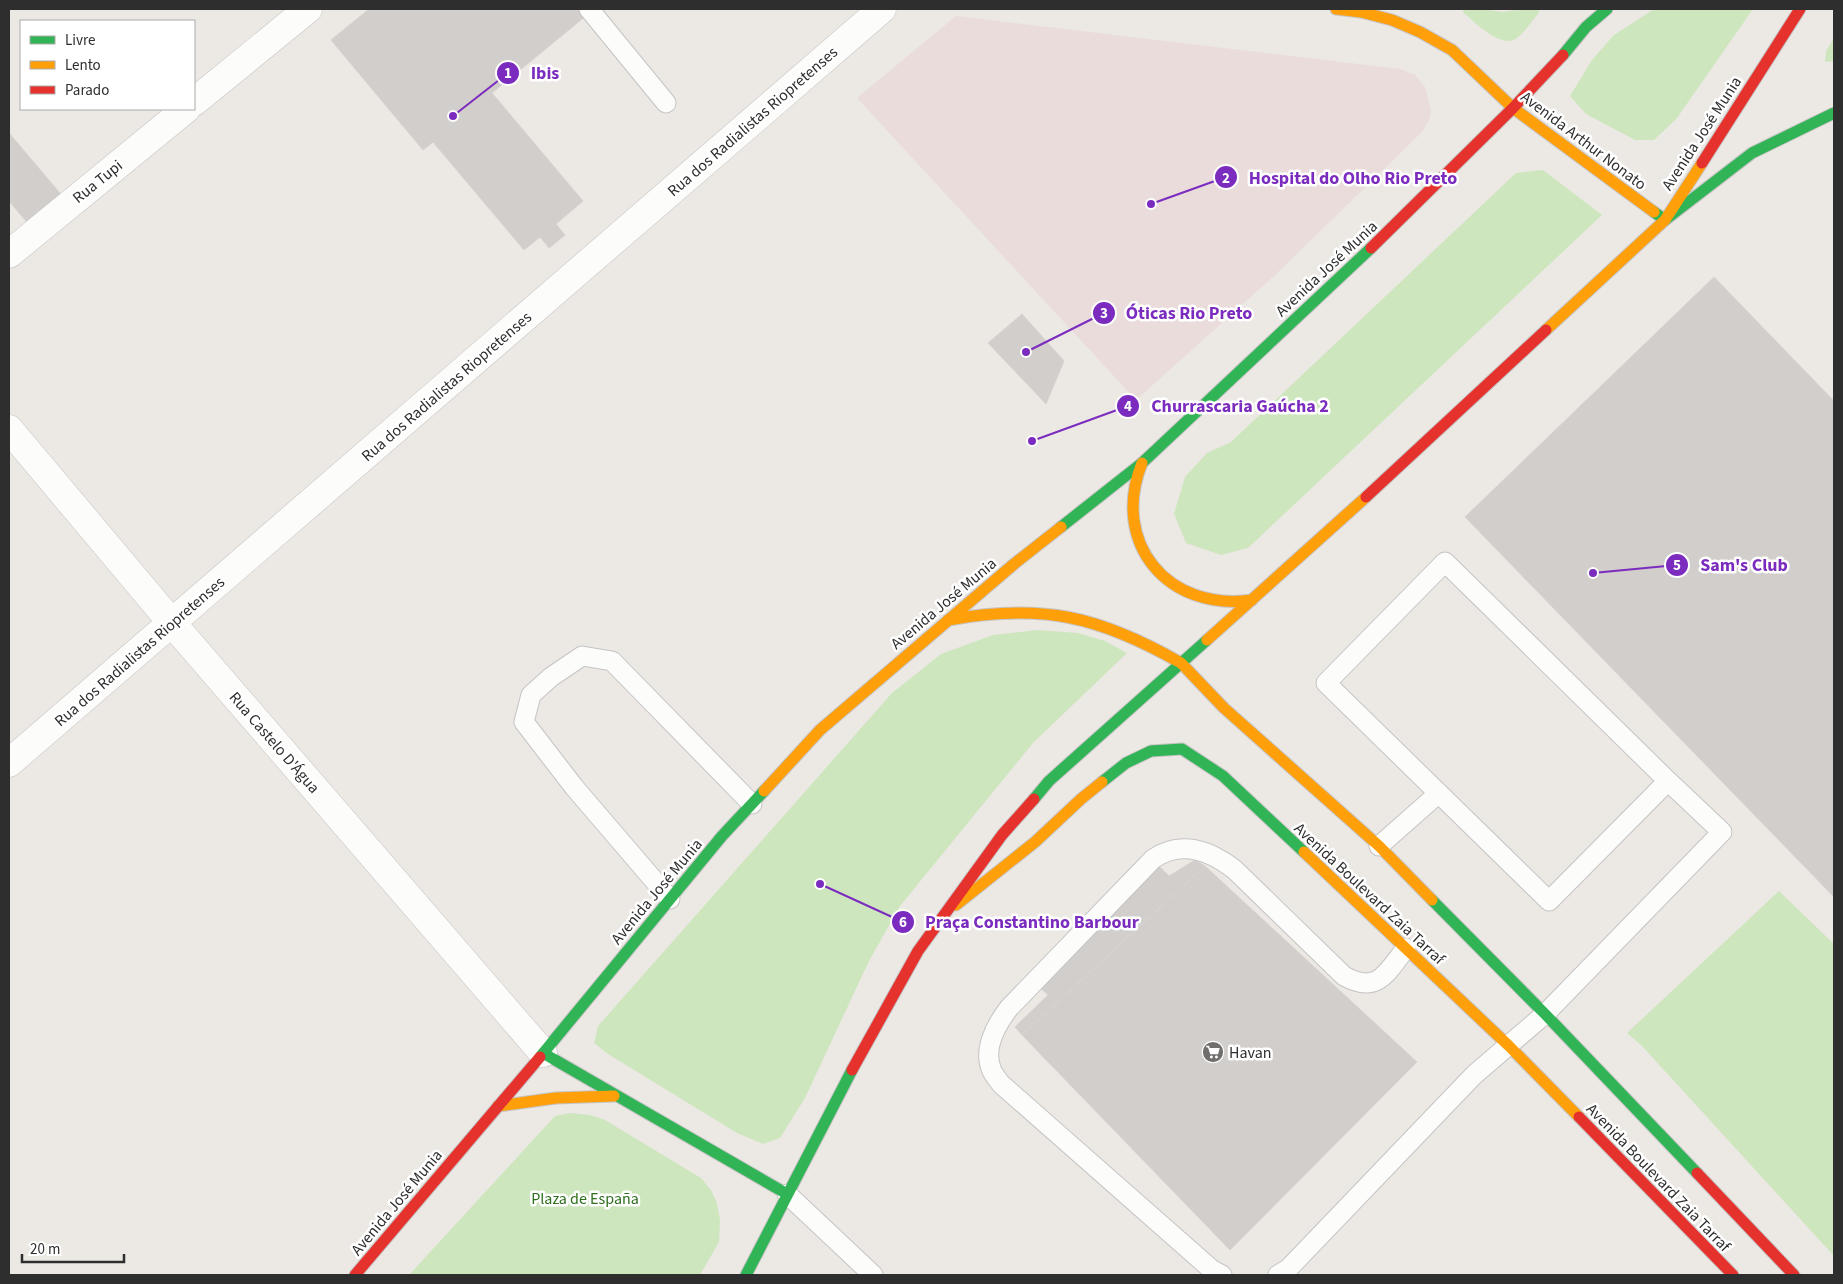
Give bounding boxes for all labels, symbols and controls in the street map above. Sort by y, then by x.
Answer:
legend [20,20,195,110]
text: Livre [65,30,95,51]
street label: Rua dos Radialistas Riopretenses [663,41,843,202]
text: Lento [65,55,101,76]
callout: Ibis [495,56,569,89]
text: Ibis [531,61,559,86]
text: 1 [504,63,512,84]
street label: Avenida José Munia [1657,72,1747,195]
text: Parado [65,80,109,101]
street label: Avenida Arthur Nonato [1516,86,1651,195]
street label: Rua Tupi [68,155,127,209]
callout: Hospital do Olho Rio Preto [1214,161,1467,194]
text: Hospital do Olho Rio Preto [1249,166,1457,191]
text: 2 [1222,168,1230,189]
street label: Avenida José Munia [1271,216,1382,322]
callout: Óticas Rio Preto [1091,296,1263,329]
text: Óticas Rio Preto [1126,301,1252,326]
text: 3 [1100,303,1108,324]
street label: Rua dos Radialistas Riopretenses [357,306,537,467]
callout: Churrascaria Gaúcha 2 [1116,389,1339,422]
text: Churrascaria Gaúcha 2 [1151,394,1329,419]
text: 4 [1124,396,1132,417]
callout: Sam's Club [1665,549,1797,582]
street label: Avenida José Munia [886,553,1001,655]
text: Sam's Club [1700,553,1788,578]
text: 5 [1673,555,1681,576]
street label: Rua dos Radialistas Riopretenses [50,571,230,732]
street label: Rua Castelo D'Água [224,687,325,798]
street label: Avenida Boulevard Zaia Tarraf [1289,818,1451,971]
street label: Avenida José Munia [606,834,708,949]
callout: Praça Constantino Barbour [890,905,1149,938]
text: Praça Constantino Barbour [925,910,1140,935]
text: 6 [899,912,907,933]
supermarket icon: Havan [1201,1040,1225,1064]
place label: Havan [1229,1042,1271,1064]
street label: Avenida Boulevard Zaia Tarraf [1581,1099,1736,1258]
street label: Avenida José Munia [346,1145,448,1260]
park label: Plaza de España [531,1188,639,1210]
scale bar [22,1232,125,1264]
text: 20 m [30,1239,60,1260]

